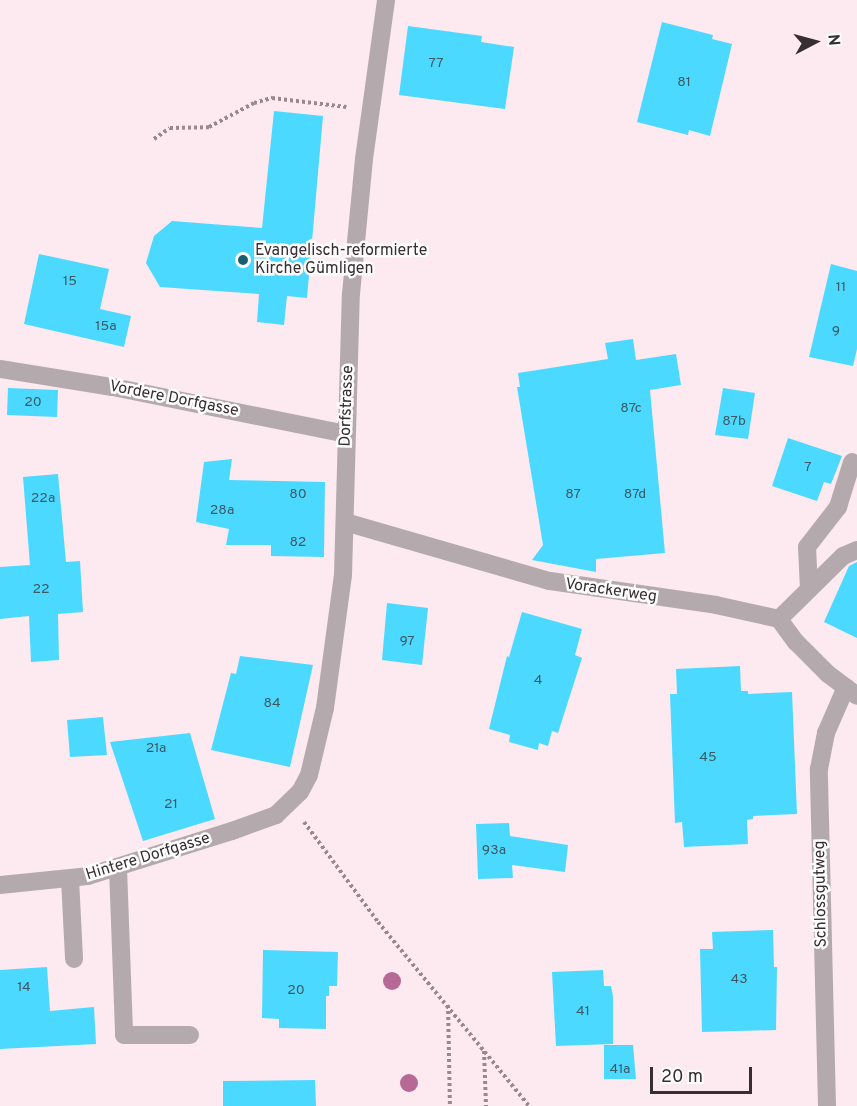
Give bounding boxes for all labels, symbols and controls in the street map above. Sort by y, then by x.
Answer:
north arrow [785,12,845,72]
text: N [822,33,843,47]
house number: 77 [428,56,444,72]
house number: 81 [677,75,691,91]
place label: Evangelisch-reformierte Kirche Gümligen [255,241,427,279]
marker: Evangelisch-reformierte Kirche Gümligen [236,253,250,267]
house number: 15 [63,274,77,290]
house number: 11 [836,280,846,296]
house number: 15a [95,319,117,335]
house number: 9 [832,324,840,340]
street label: Dorfstrasse [336,365,358,447]
street label: Vordere Dorfgasse [108,377,240,421]
house number: 20 [24,395,42,411]
house number: 87c [620,401,642,417]
house number: 87b [722,414,746,430]
house number: 7 [804,460,812,476]
house number: 80 [289,487,307,503]
house number: 87 [565,487,581,503]
house number: 87d [624,487,646,503]
house number: 22a [31,491,55,507]
house number: 28a [210,503,234,519]
house number: 82 [290,535,306,551]
street label: Vorackerweg [564,575,658,607]
house number: 22 [32,582,50,598]
house number: 97 [399,634,415,650]
house number: 4 [534,673,542,689]
house number: 84 [263,696,281,712]
house number: 21a [146,741,166,757]
house number: 45 [699,750,717,766]
house number: 21 [164,797,178,813]
street label: Hintere Dorfgasse [84,829,212,885]
street label: Schlossgutweg [810,840,832,948]
house number: 93a [482,843,506,859]
house number: 43 [730,972,748,988]
house number: 14 [17,980,31,996]
house number: 20 [287,983,305,999]
house number: 41 [576,1004,590,1020]
scale bar [653,1055,755,1093]
house number: 41a [610,1062,630,1078]
text: 20 m [661,1066,703,1089]

